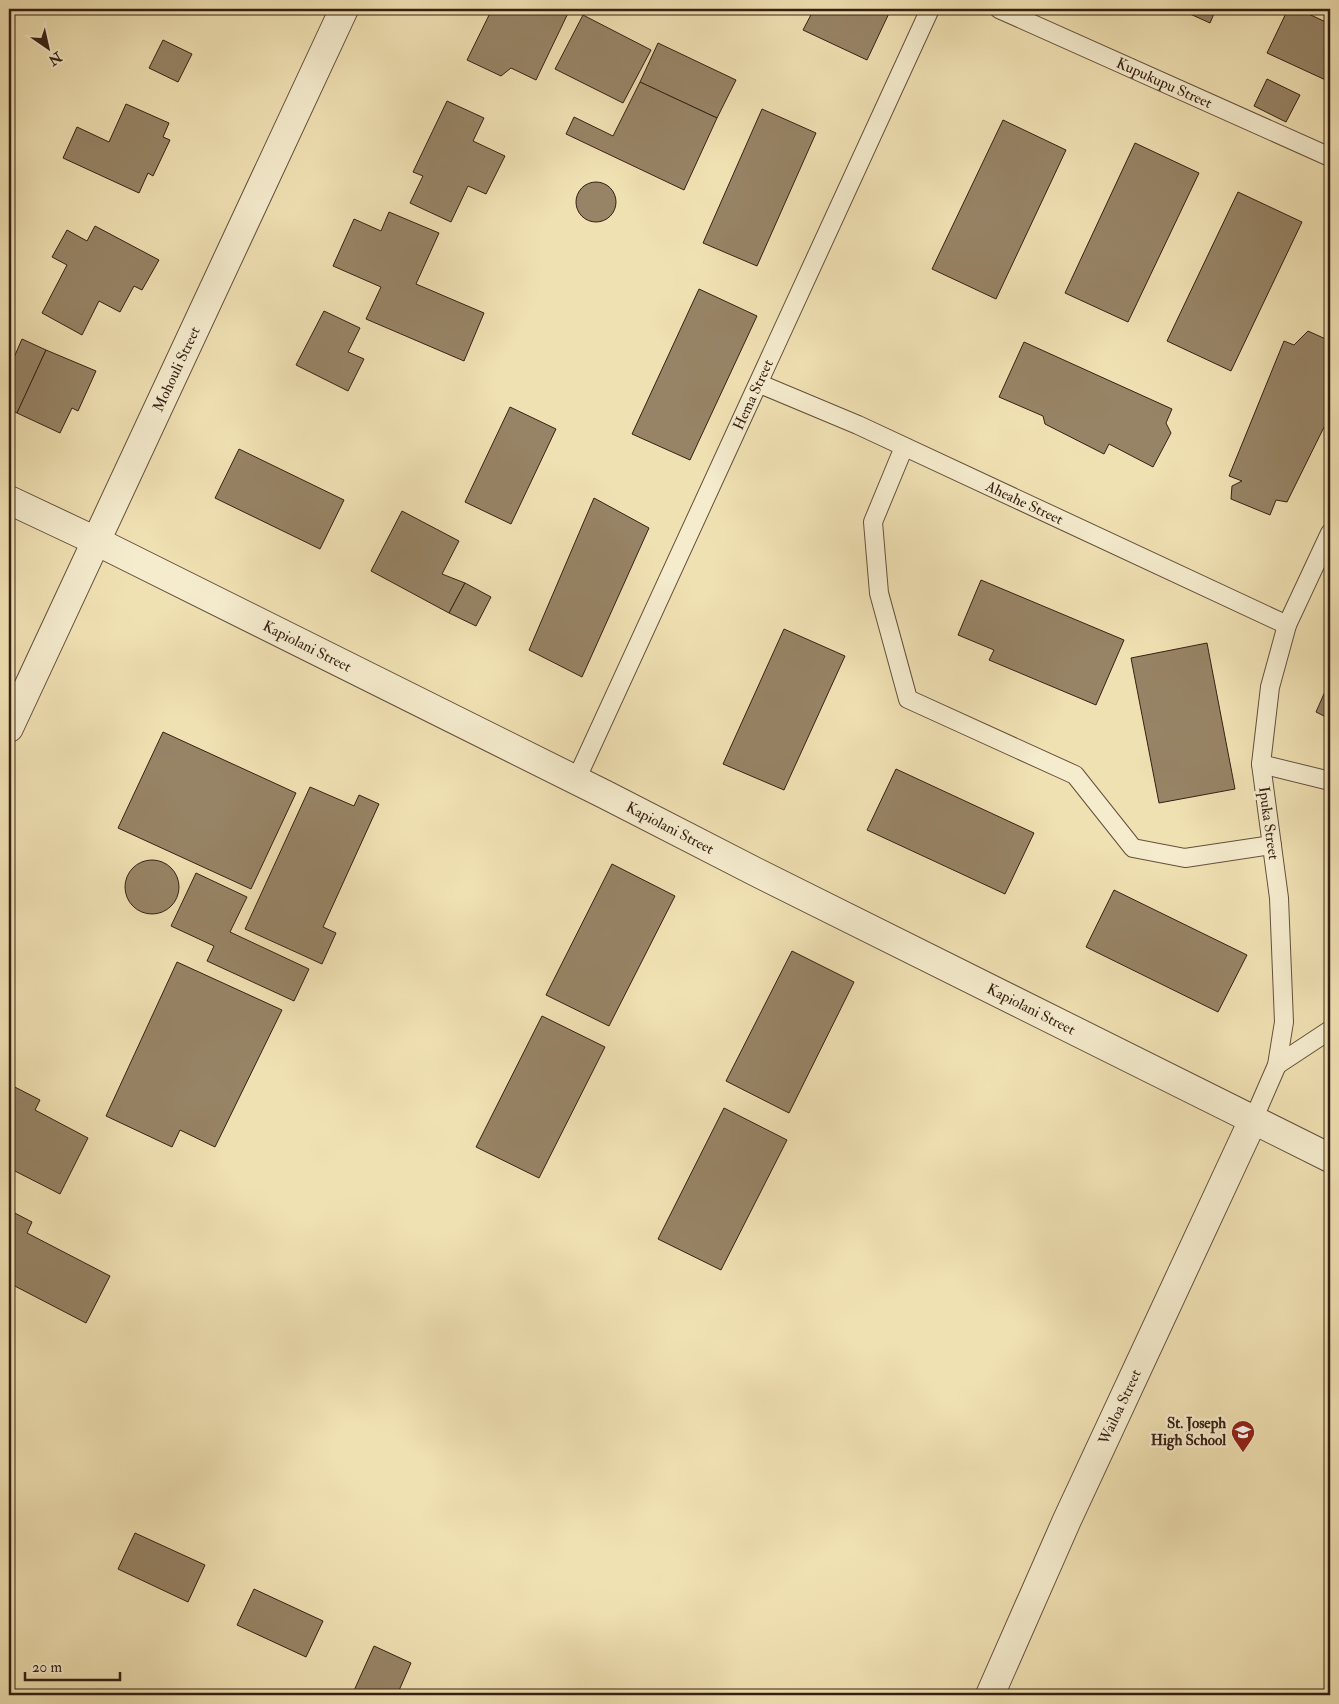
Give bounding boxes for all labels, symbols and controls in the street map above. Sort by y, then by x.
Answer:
north arrow [22,22,72,72]
text: N [45,47,66,69]
street label: Kupukupu Street [1113,54,1215,113]
street label: Mohouli Street [149,324,205,415]
street label: Hema Street [729,356,778,433]
street label: Aheahe Street [982,476,1066,529]
street label: Kapiolani Street [259,617,354,677]
street label: Ipuka Street [1253,785,1283,861]
street label: Kapiolani Street [623,798,717,859]
street label: Kapiolani Street [984,980,1078,1040]
street label: Wailoa Street [1094,1366,1146,1449]
place label: St. Joseph High School [1151,1414,1226,1451]
school or university icon: St. Joseph High School [1230,1419,1256,1453]
scale bar [25,1649,120,1681]
text: 20 m [32,1658,62,1677]

